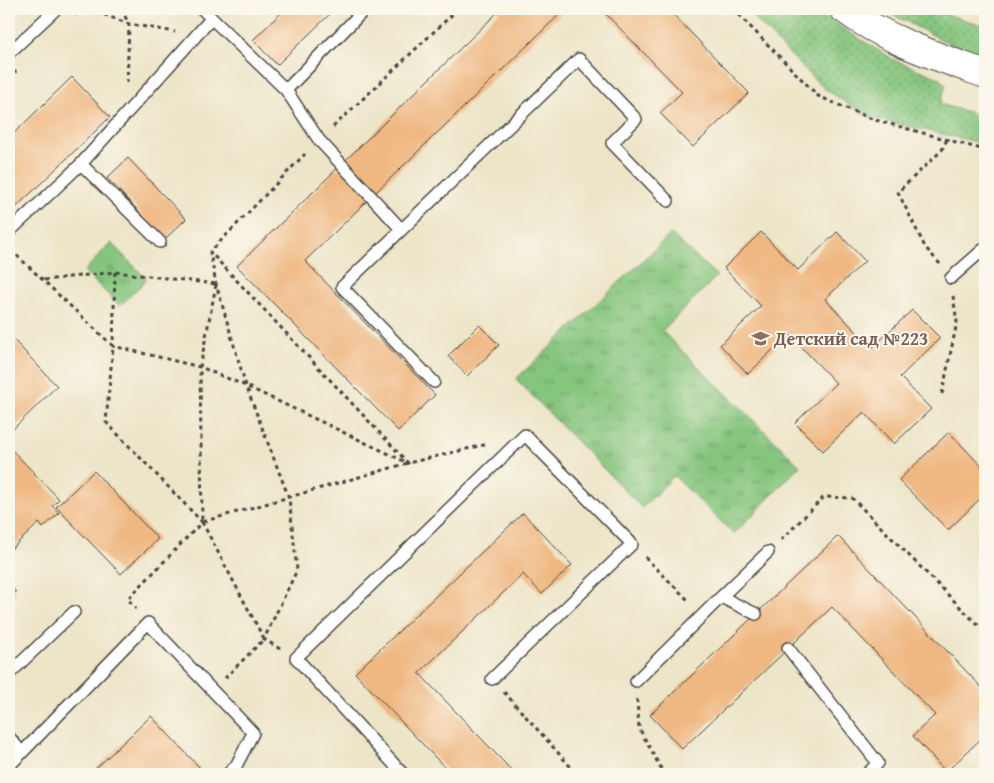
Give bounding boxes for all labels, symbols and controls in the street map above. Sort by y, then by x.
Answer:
place label: Детский сад №223 [773,325,928,352]
school or university icon: Детский сад №223 [750,329,770,349]

